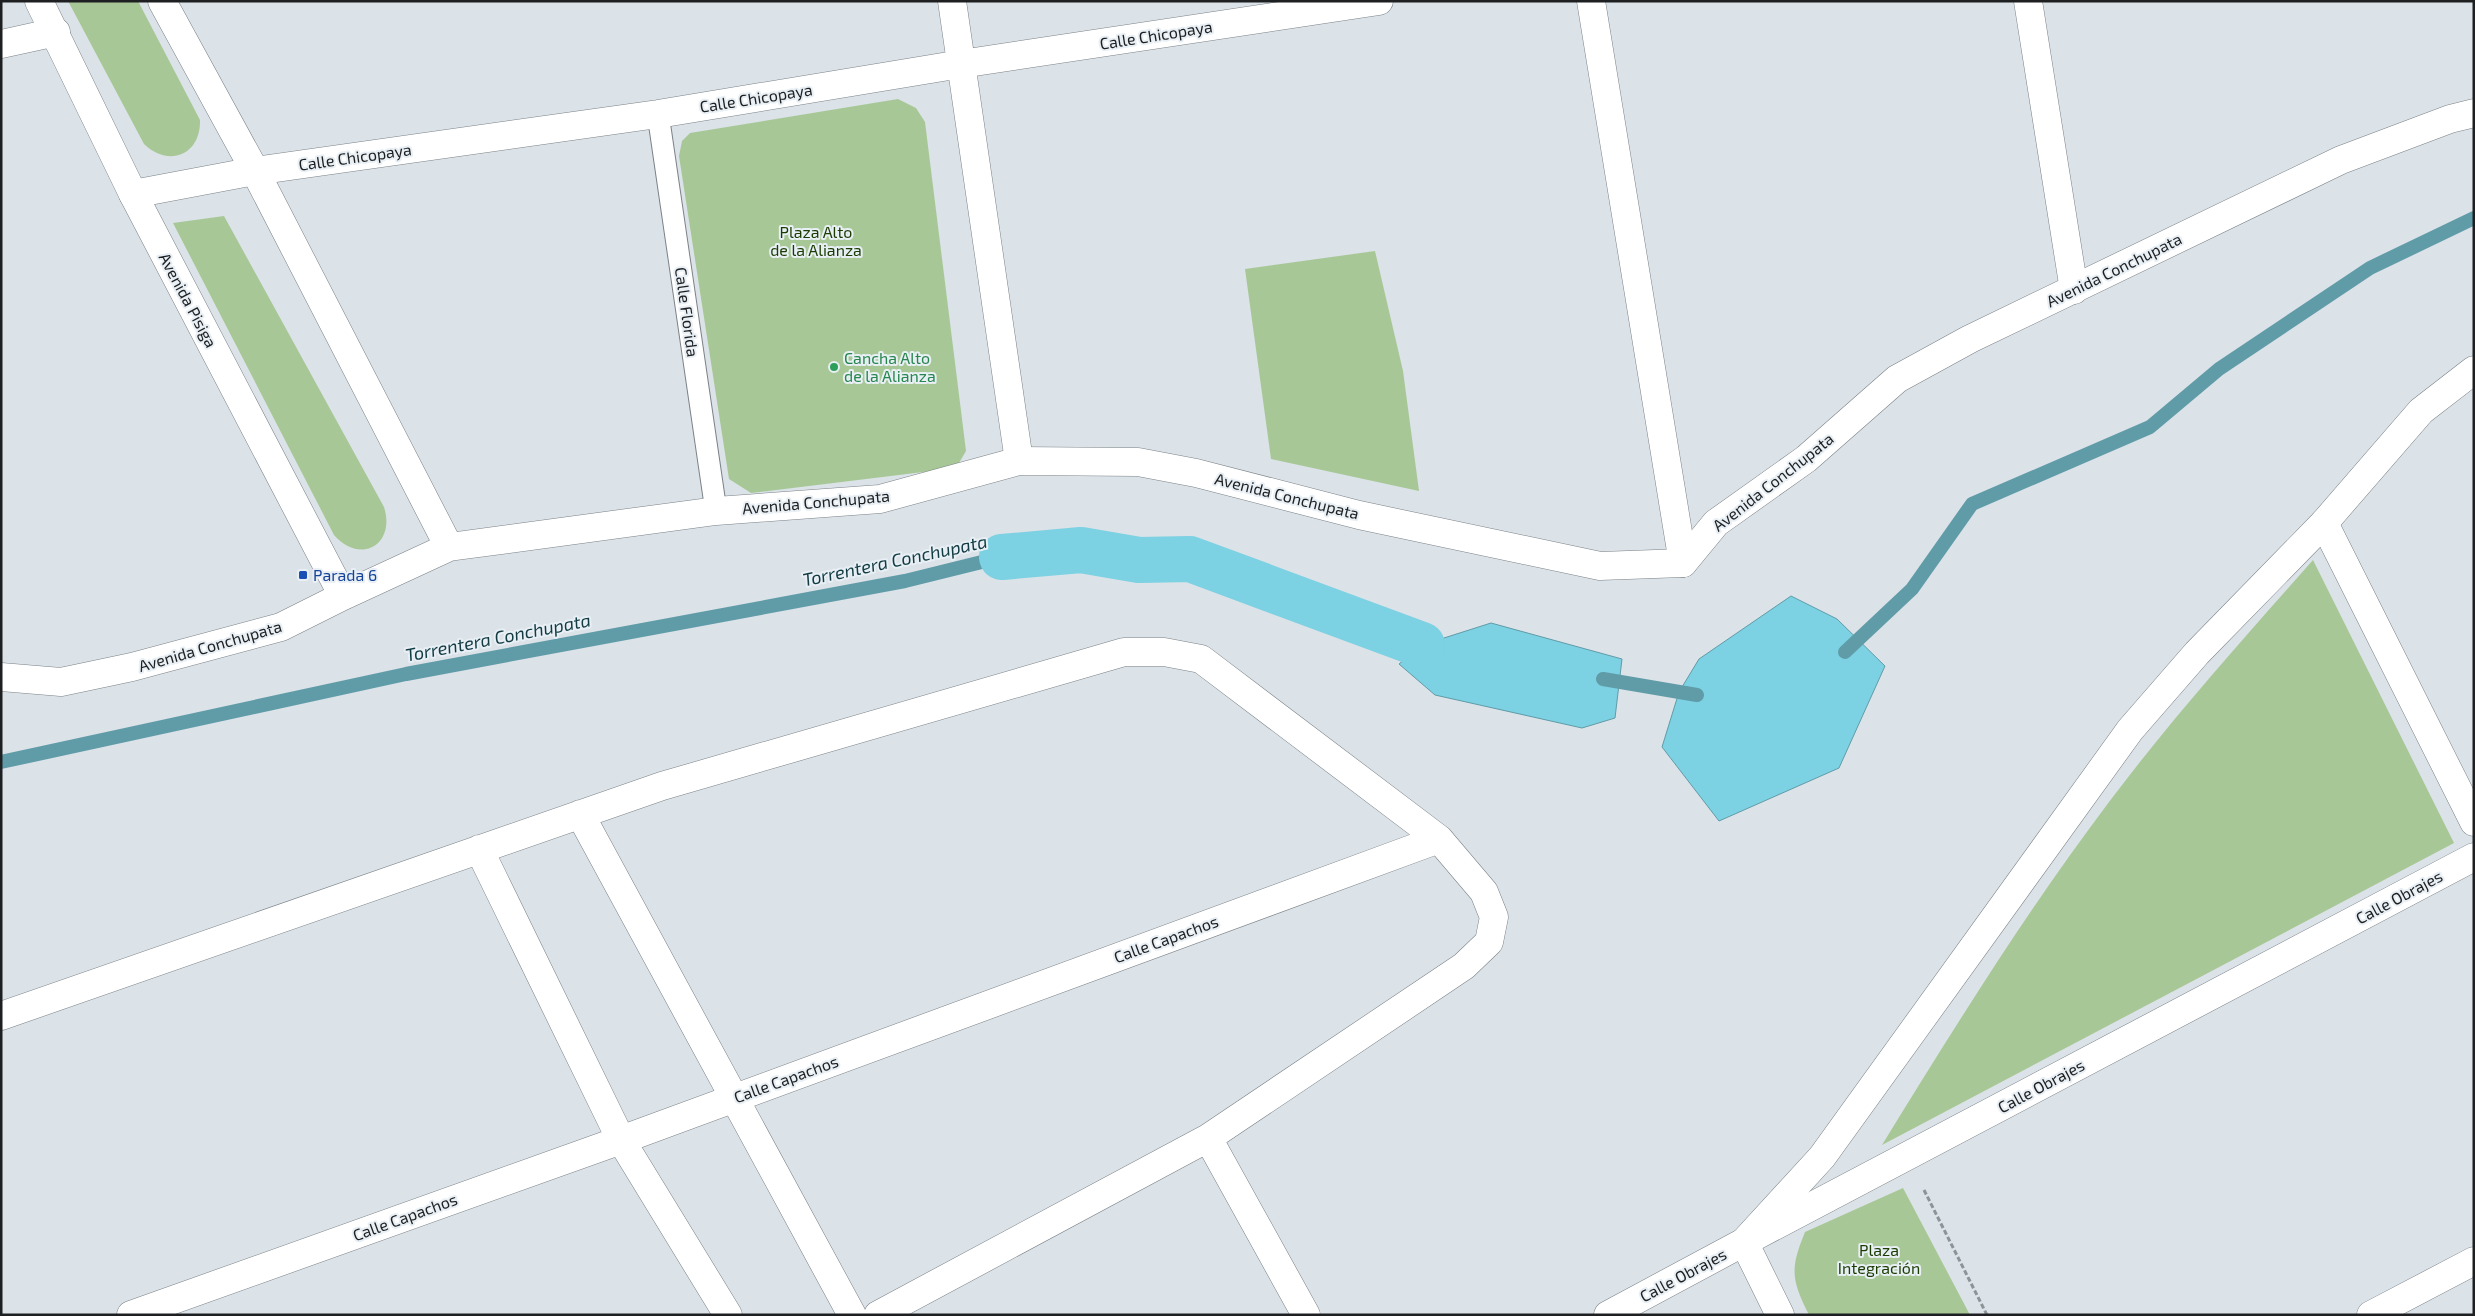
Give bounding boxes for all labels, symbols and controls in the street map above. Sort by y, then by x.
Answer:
street label: Calle Chicopaya [1098,16,1214,53]
street label: Calle Chicopaya [698,79,814,116]
street label: Calle Chicopaya [297,139,413,174]
park label: Plaza Alto de la Alianza [770,222,862,259]
street label: Avenida Conchupata [2043,229,2184,311]
street label: Avenida Pisiga [156,249,221,350]
street label: Calle Florida [672,266,703,358]
place label: Cancha Alto de la Alianza [844,348,936,385]
marker: Cancha Alto de la Alianza [828,361,840,373]
street label: Avenida Conchupata [1708,429,1837,535]
street label: Avenida Conchupata [1213,468,1361,523]
street label: Avenida Conchupata [741,486,891,517]
water label: Torrentera Conchupata [800,530,989,590]
place label: Parada 6 [313,565,377,584]
marker: Parada 6 [297,569,309,581]
water label: Torrentera Conchupata [403,608,592,666]
street label: Avenida Conchupata [136,616,284,675]
street label: Calle Obrajes [2352,866,2446,928]
street label: Calle Capachos [1111,911,1221,966]
street label: Calle Capachos [731,1051,841,1106]
street label: Calle Obrajes [1994,1055,2088,1117]
street label: Calle Capachos [350,1189,460,1244]
park label: Plaza Integración [1838,1240,1920,1277]
street label: Calle Obrajes [1636,1244,1730,1306]

